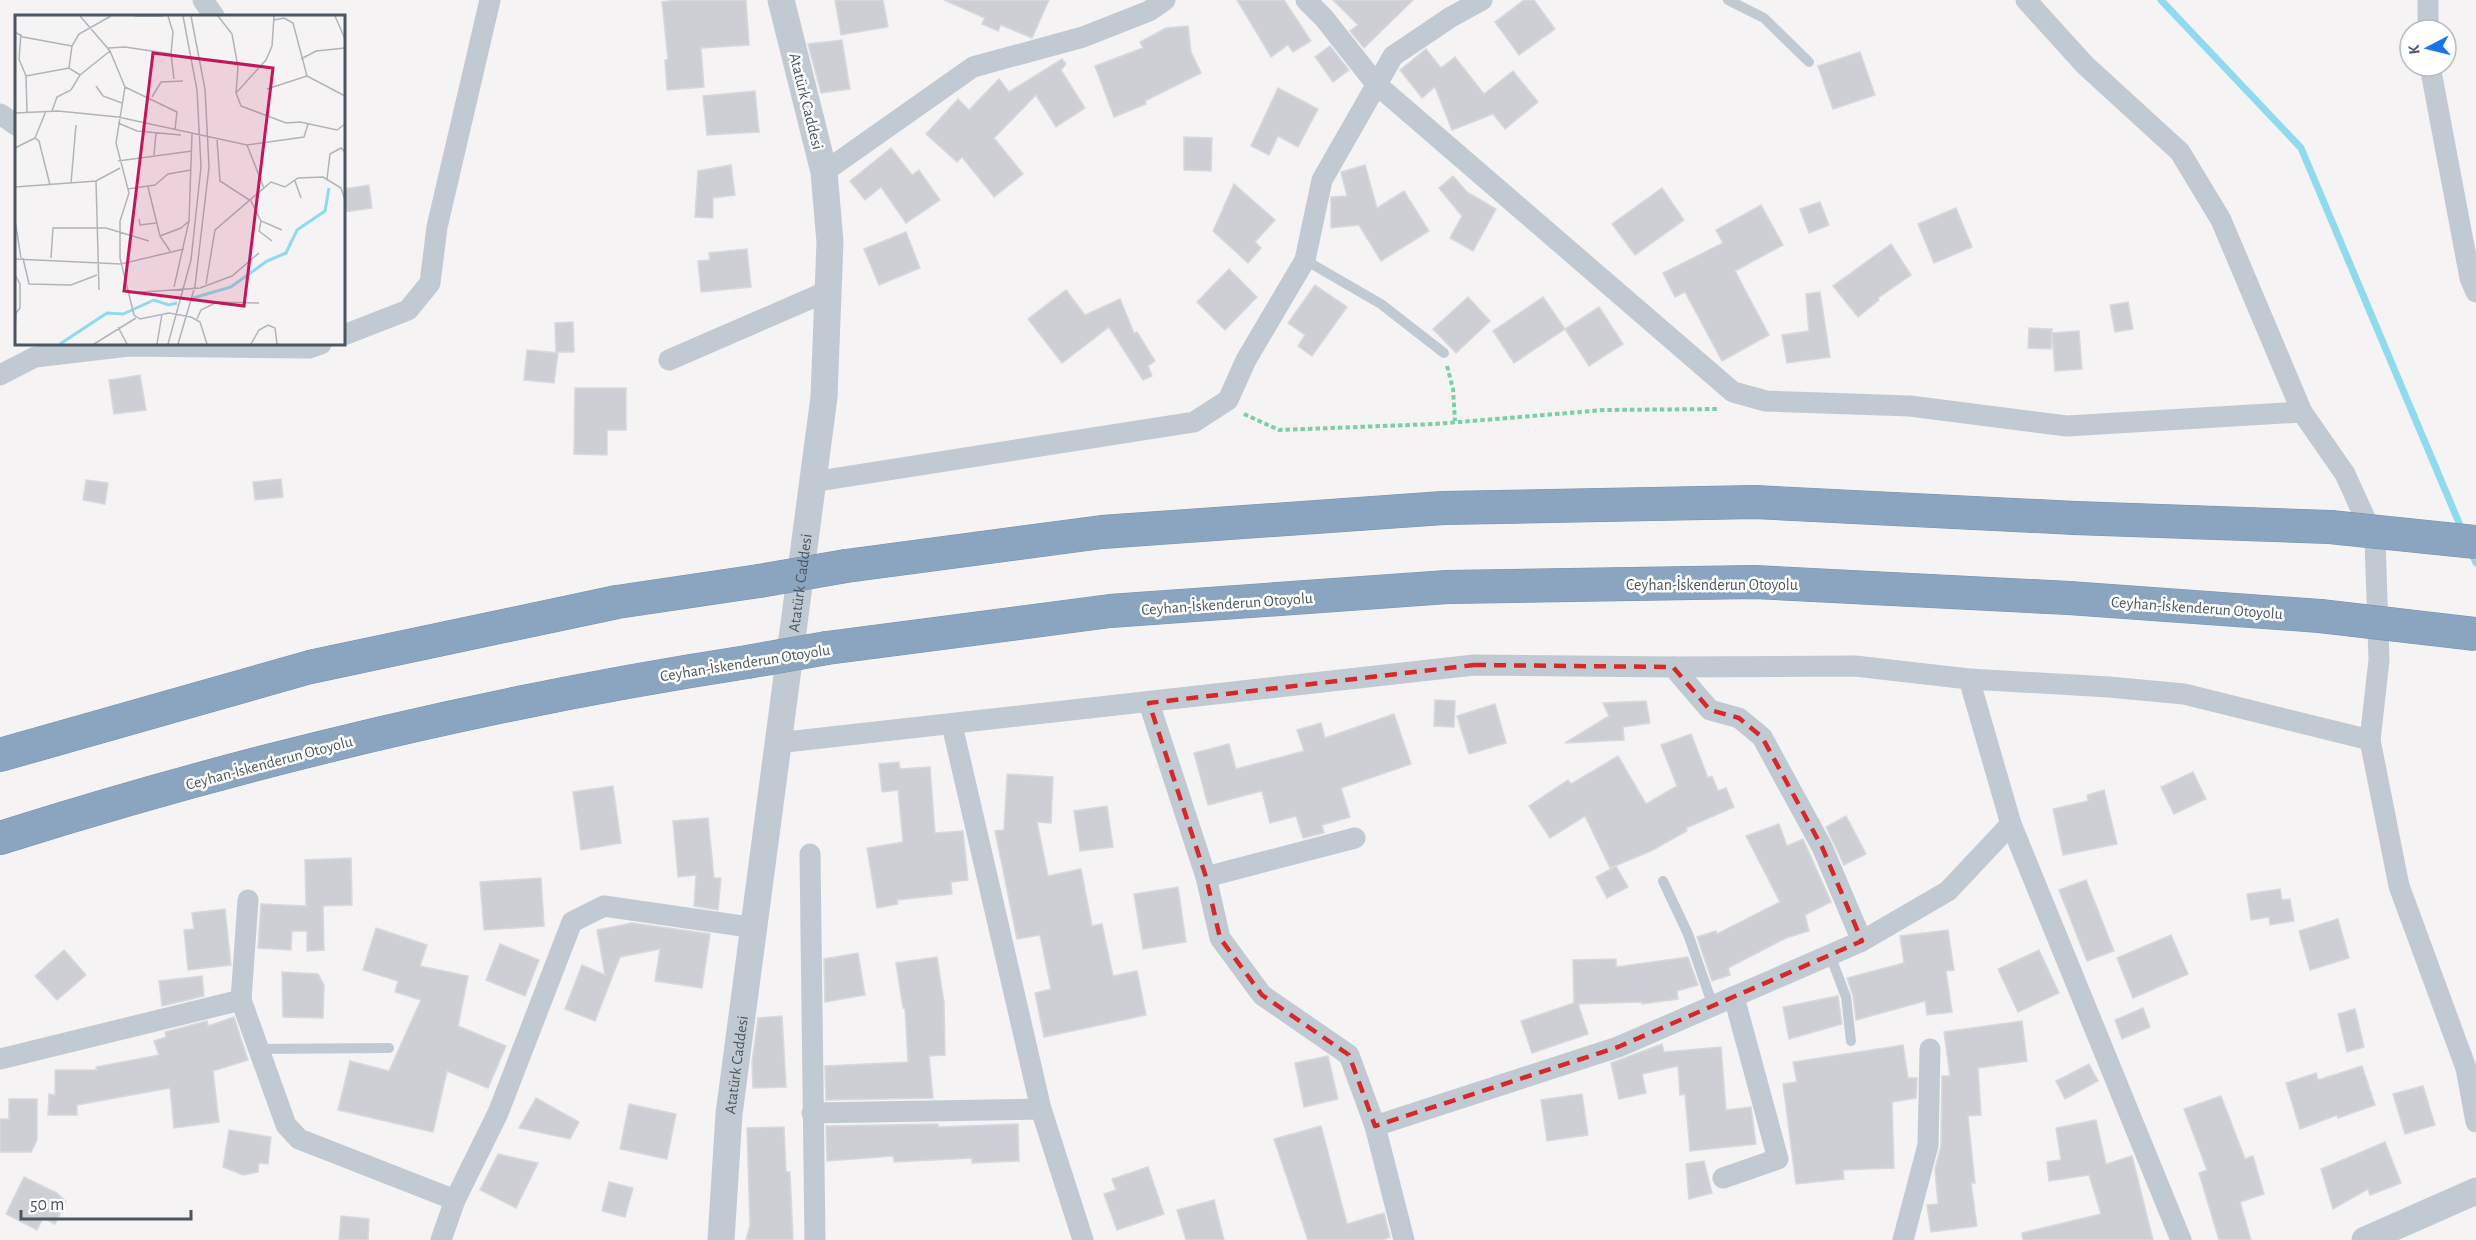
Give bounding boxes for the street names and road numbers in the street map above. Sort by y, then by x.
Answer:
street label: Atatürk Caddesi [786,51,826,151]
street label: Atatürk Caddesi [786,533,815,633]
street label: Ceyhan-İskenderun Otoyolu [1626,575,1798,594]
street label: Ceyhan-İskenderun Otoyolu [1141,588,1313,619]
street label: Ceyhan-İskenderun Otoyolu [2111,592,2283,623]
street label: Ceyhan-İskenderun Otoyolu [659,640,831,685]
street label: Ceyhan-İskenderun Otoyolu [184,731,355,794]
street label: Atatürk Caddesi [722,1015,751,1115]

